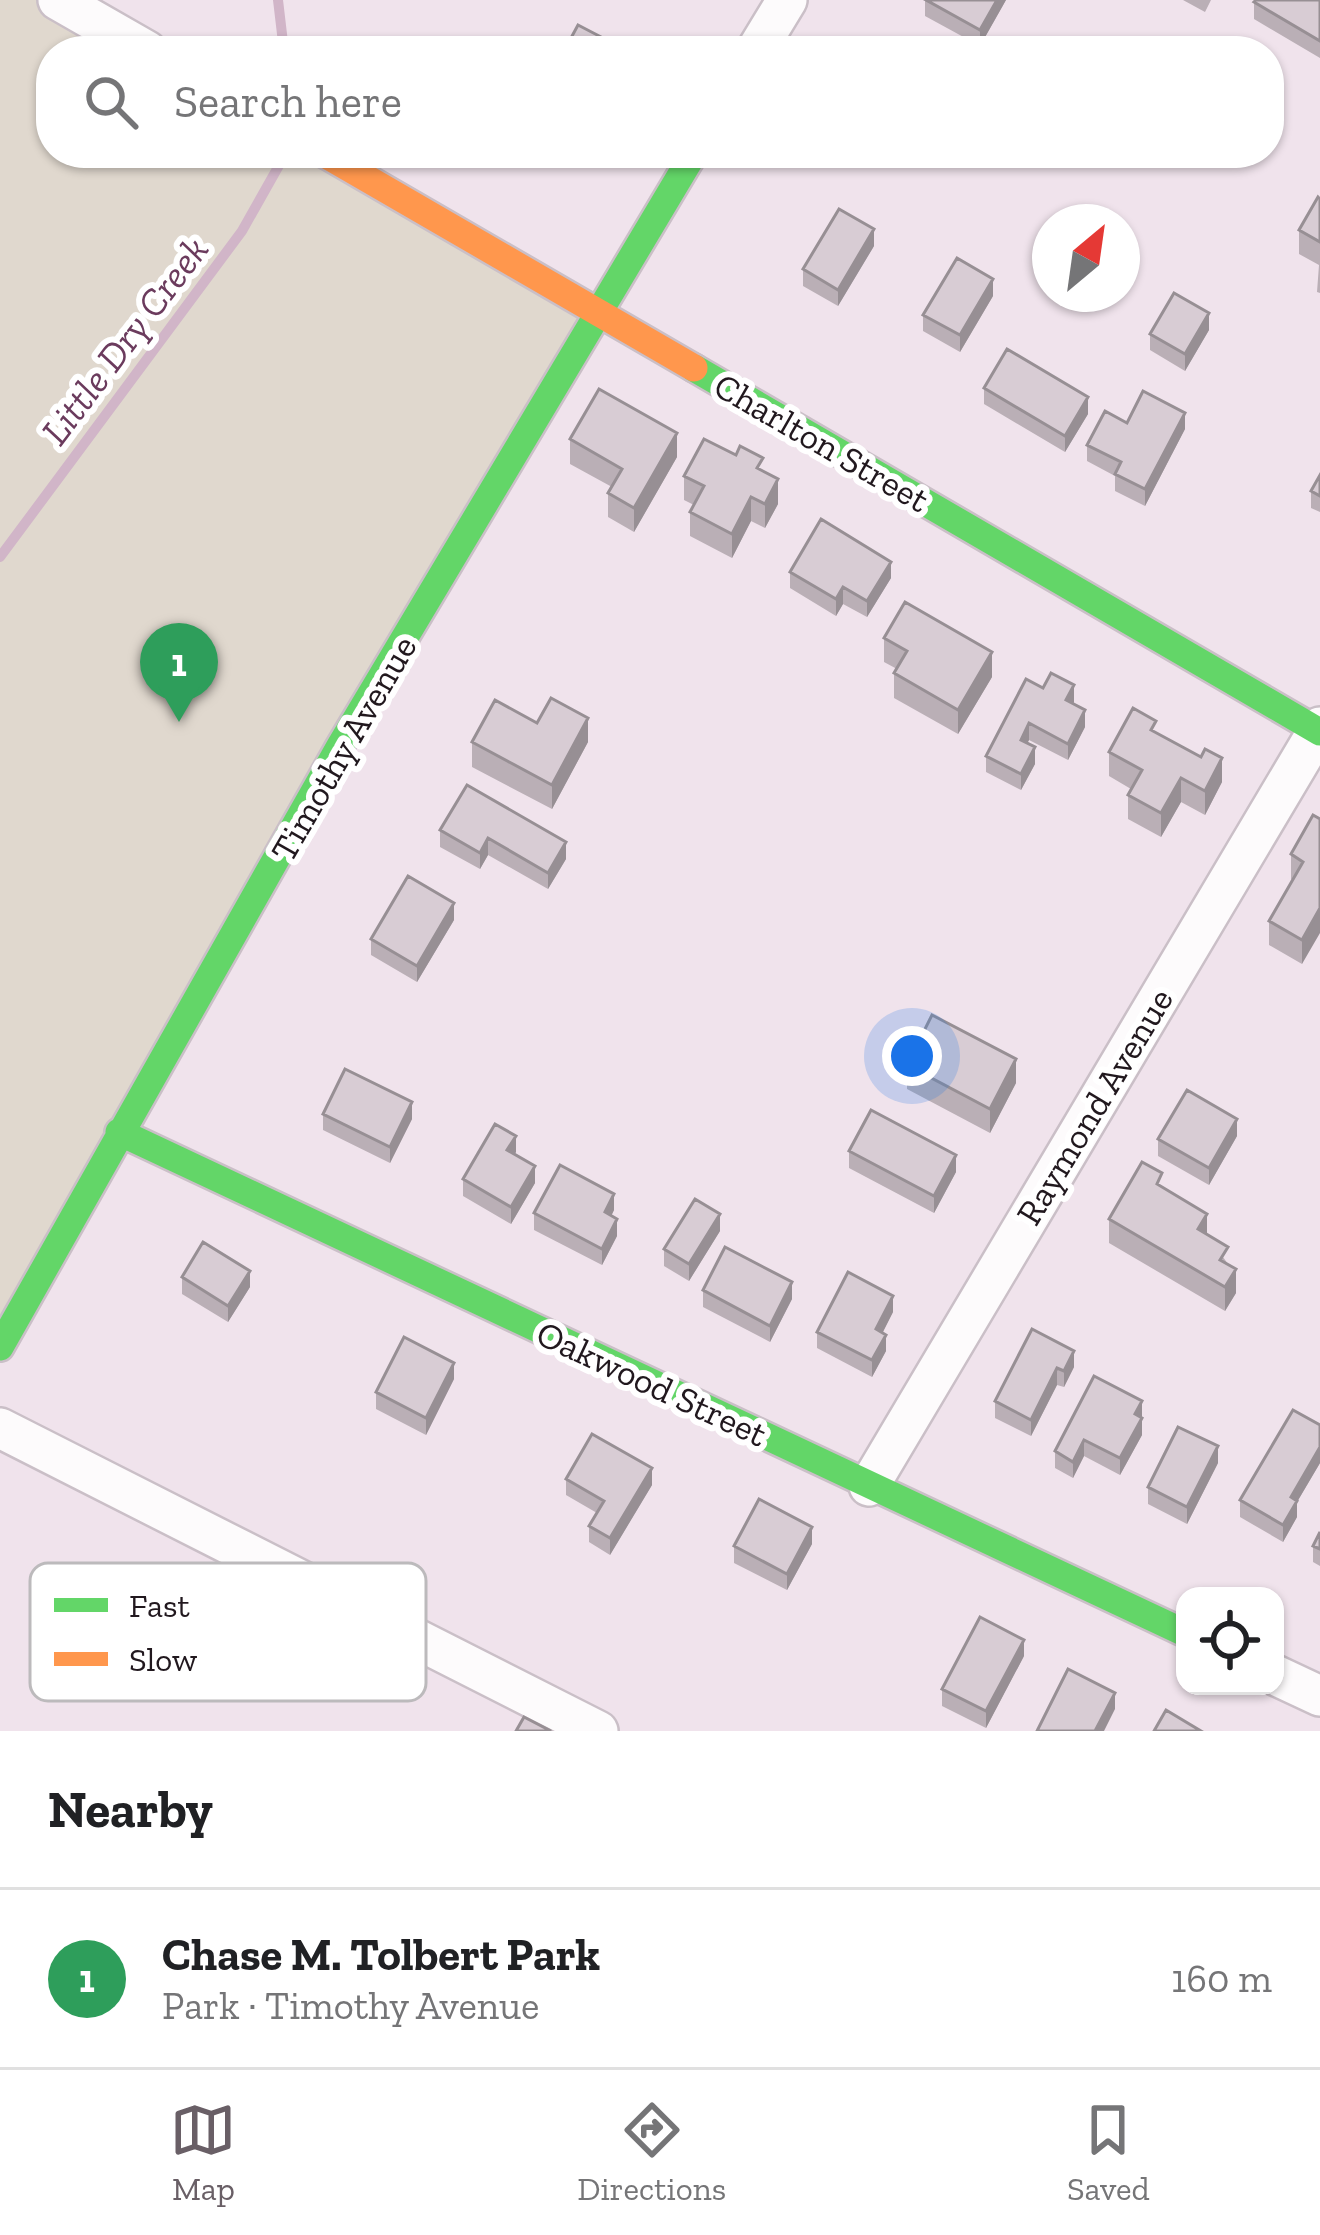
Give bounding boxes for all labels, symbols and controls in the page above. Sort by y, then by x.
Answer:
search box [36,36,1284,168]
icon: search [78,69,144,135]
text: Search here [174,75,402,129]
north arrow [1032,204,1140,312]
water label: Little Dry Creek [31,227,218,454]
street label: Charlton Street [707,364,937,522]
pin: 1 [140,623,218,722]
street label: Timothy Avenue [261,628,425,869]
street label: Raymond Avenue [1007,980,1182,1232]
your location [882,1026,942,1086]
street label: Oakwood Street [530,1311,774,1456]
legend [30,1563,426,1701]
text: Fast [129,1586,190,1625]
map controls [1176,1587,1284,1695]
button: locate [1176,1587,1284,1695]
text: Slow [129,1640,197,1679]
text: Nearby [48,1779,213,1840]
text: Chase M. Tolbert Park [162,1928,600,1982]
text: 1 [79,1955,95,2002]
text: 160 m [1171,1955,1272,2002]
text: Park · Timothy Avenue [162,1982,539,2029]
tab: Map [170,2097,236,2208]
tab: Directions [577,2097,726,2208]
tab: Saved [1067,2097,1150,2208]

